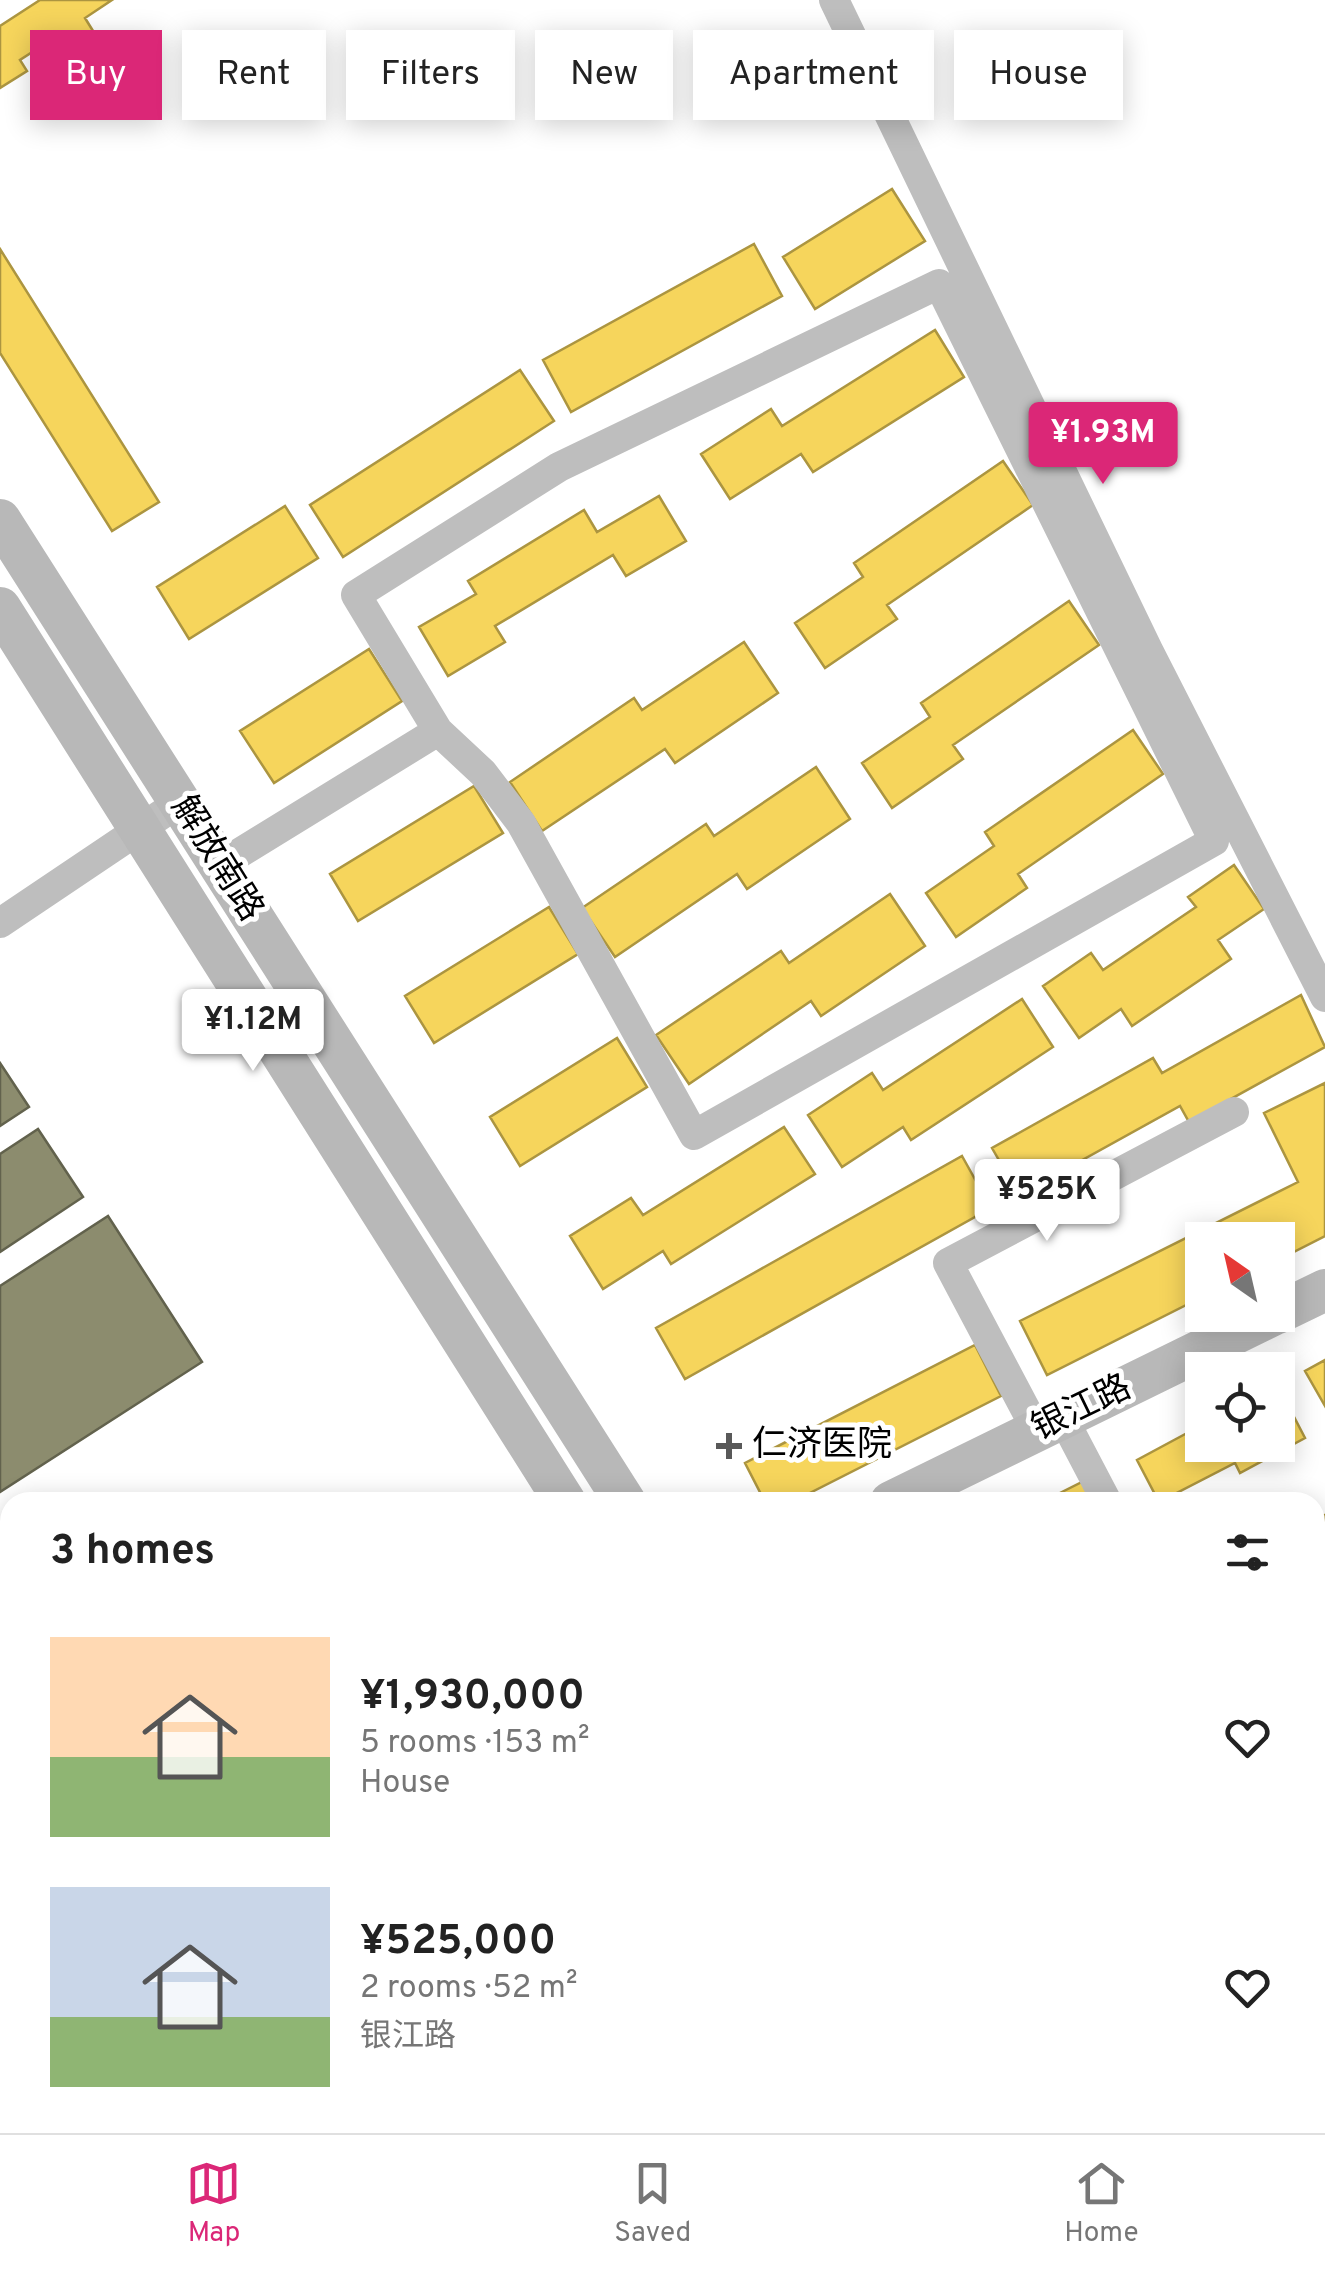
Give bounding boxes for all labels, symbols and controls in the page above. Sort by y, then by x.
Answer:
chip: Buy [30,30,162,120]
chip: Rent [182,30,326,120]
chip: Filters [346,30,515,120]
chip: New [535,30,673,120]
chip: Apartment [693,30,934,120]
chip: House [954,30,1123,120]
pin: ¥1.93M [1022,402,1184,487]
text: ¥1.93M [1051,414,1155,454]
street label: 解放南路 [160,788,272,930]
pin: ¥1.12M [172,989,334,1074]
text: ¥1.12M [204,1001,302,1041]
pin: ¥525K [977,1159,1117,1244]
text: ¥525K [997,1171,1097,1211]
north arrow [1185,1222,1295,1332]
map controls [1185,1222,1295,1462]
button: locate [1185,1352,1295,1462]
street label: 银江路 [1025,1366,1139,1452]
place label: 仁济医院 [752,1424,892,1468]
marker: 仁济医院 [716,1433,742,1459]
icon: filters [1220,1525,1275,1580]
text: 3 homes [50,1526,215,1579]
text: ¥1,930,000 [360,1671,585,1724]
icon: home [130,1677,250,1797]
icon: heart [1220,1710,1275,1765]
text: 5 rooms · 153 m² [360,1724,590,1764]
text: House [360,1764,450,1804]
text: ¥525,000 [360,1916,556,1969]
icon: home [130,1927,250,2047]
icon: heart [1220,1960,1275,2015]
text: 2 rooms · 52 m² [360,1969,577,2009]
text: 银江路 [360,2018,456,2058]
tab: Map [186,2156,241,2252]
tab: Saved [614,2156,691,2252]
tab: Home [1064,2156,1139,2252]

